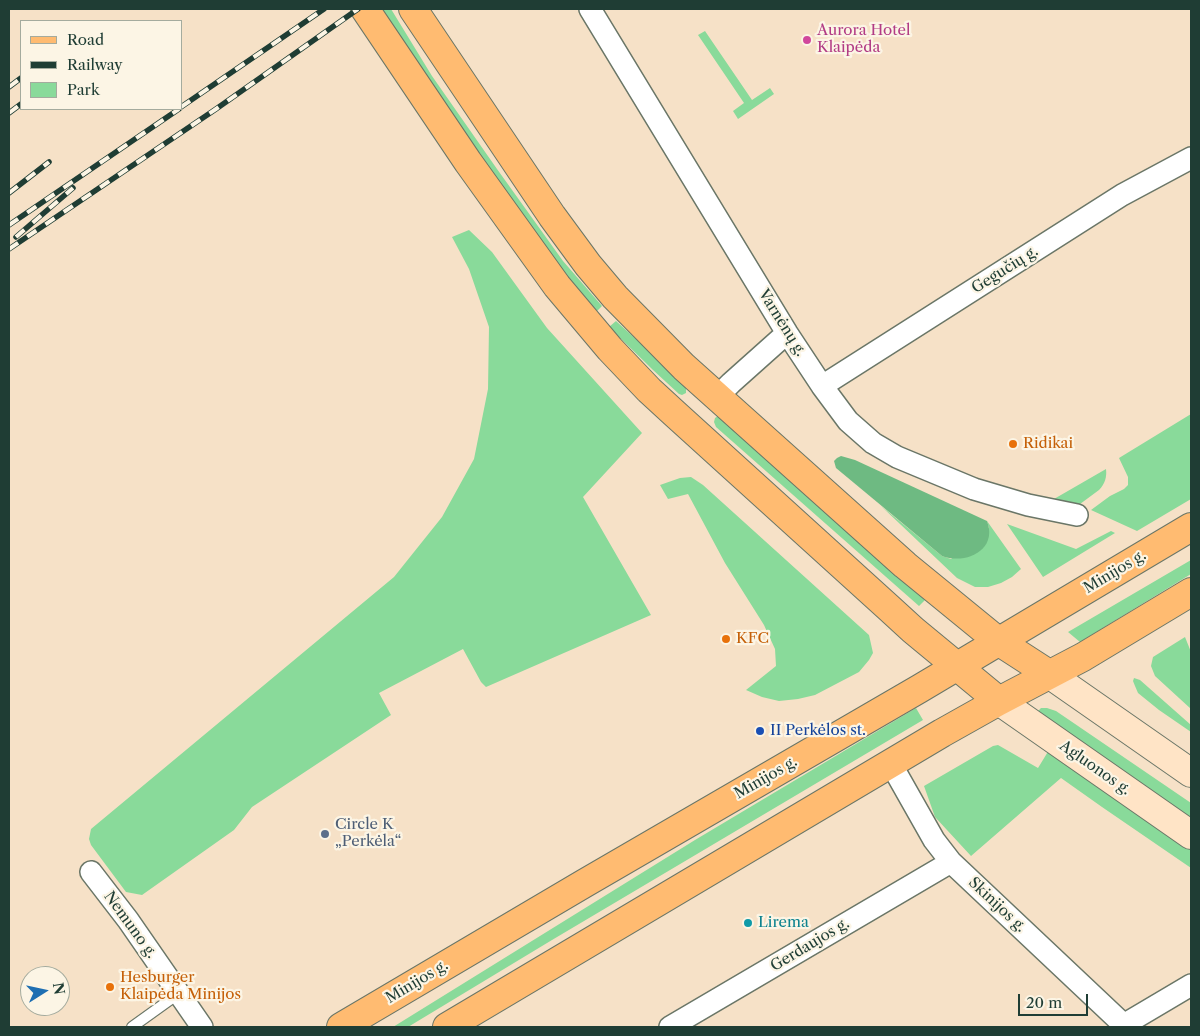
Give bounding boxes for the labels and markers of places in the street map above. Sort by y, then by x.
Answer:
place label: Aurora Hotel Klaipėda [817,22,910,57]
marker: Aurora Hotel Klaipėda [801,34,813,46]
place label: Ridikai [1023,435,1073,453]
marker: Ridikai [1007,438,1019,450]
place label: KFC [736,630,769,648]
marker: KFC [720,633,732,645]
place label: II Perkėlos st. [770,722,866,740]
marker: II Perkėlos st. [754,725,766,737]
place label: Circle K „Perkėla“ [335,816,401,851]
marker: Circle K „Perkėla“ [319,828,331,840]
place label: Lirema [758,914,809,932]
marker: Lirema [742,917,754,929]
place label: Hesburger Klaipėda Minijos [120,969,241,1004]
marker: Hesburger Klaipėda Minijos [104,981,116,993]

